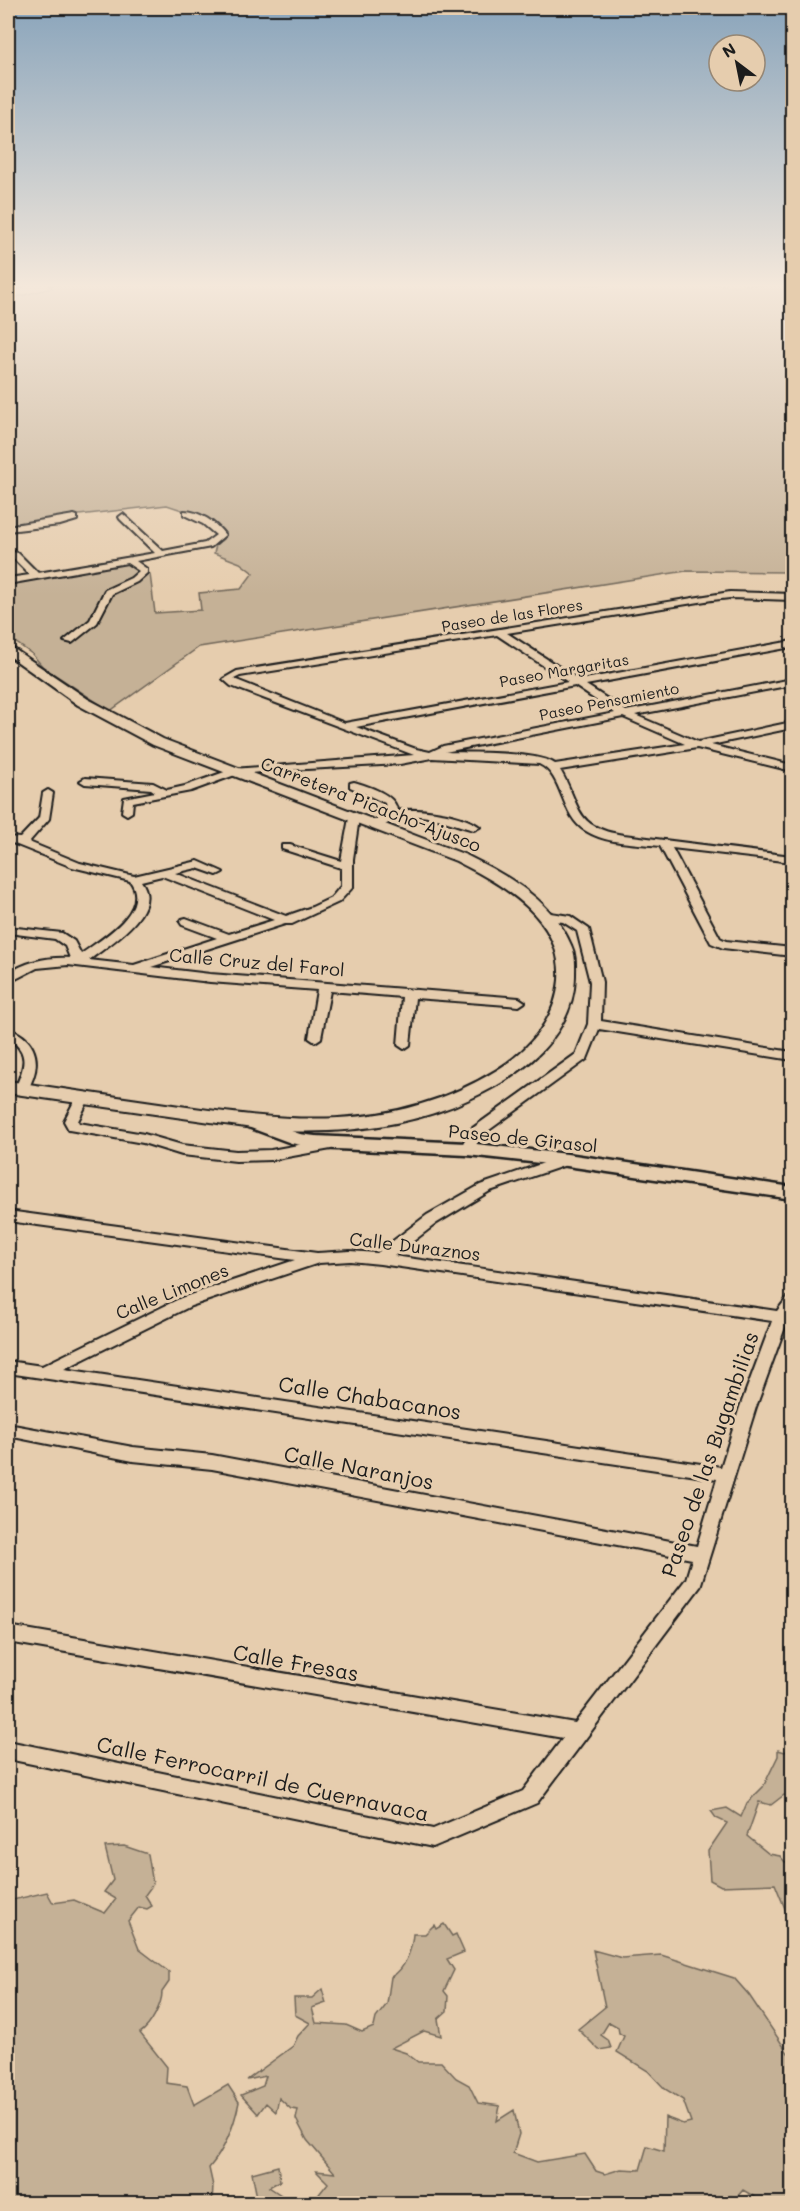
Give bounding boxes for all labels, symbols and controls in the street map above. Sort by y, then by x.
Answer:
north arrow [707,33,767,93]
text: N [718,38,740,62]
street label: Paseo de las Flores [440,594,584,636]
street label: Paseo Margaritas [498,649,630,691]
street label: Paseo Pensamiento [537,678,681,724]
street label: Carretera Picacho-Ajusco [257,751,485,857]
street label: Calle Cruz del Farol [168,942,346,982]
street label: Paseo de Girasol [447,1118,599,1158]
street label: Calle Duraznos [348,1226,482,1266]
street label: Calle Limones [112,1257,232,1325]
street label: Paseo de las Bugambilias [654,1328,764,1580]
street label: Calle Chabacanos [277,1369,463,1425]
street label: Calle Naranjos [282,1439,436,1495]
street label: Calle Fresas [231,1638,361,1686]
street label: Calle Ferrocarril de Cuernavaca [94,1730,432,1826]

